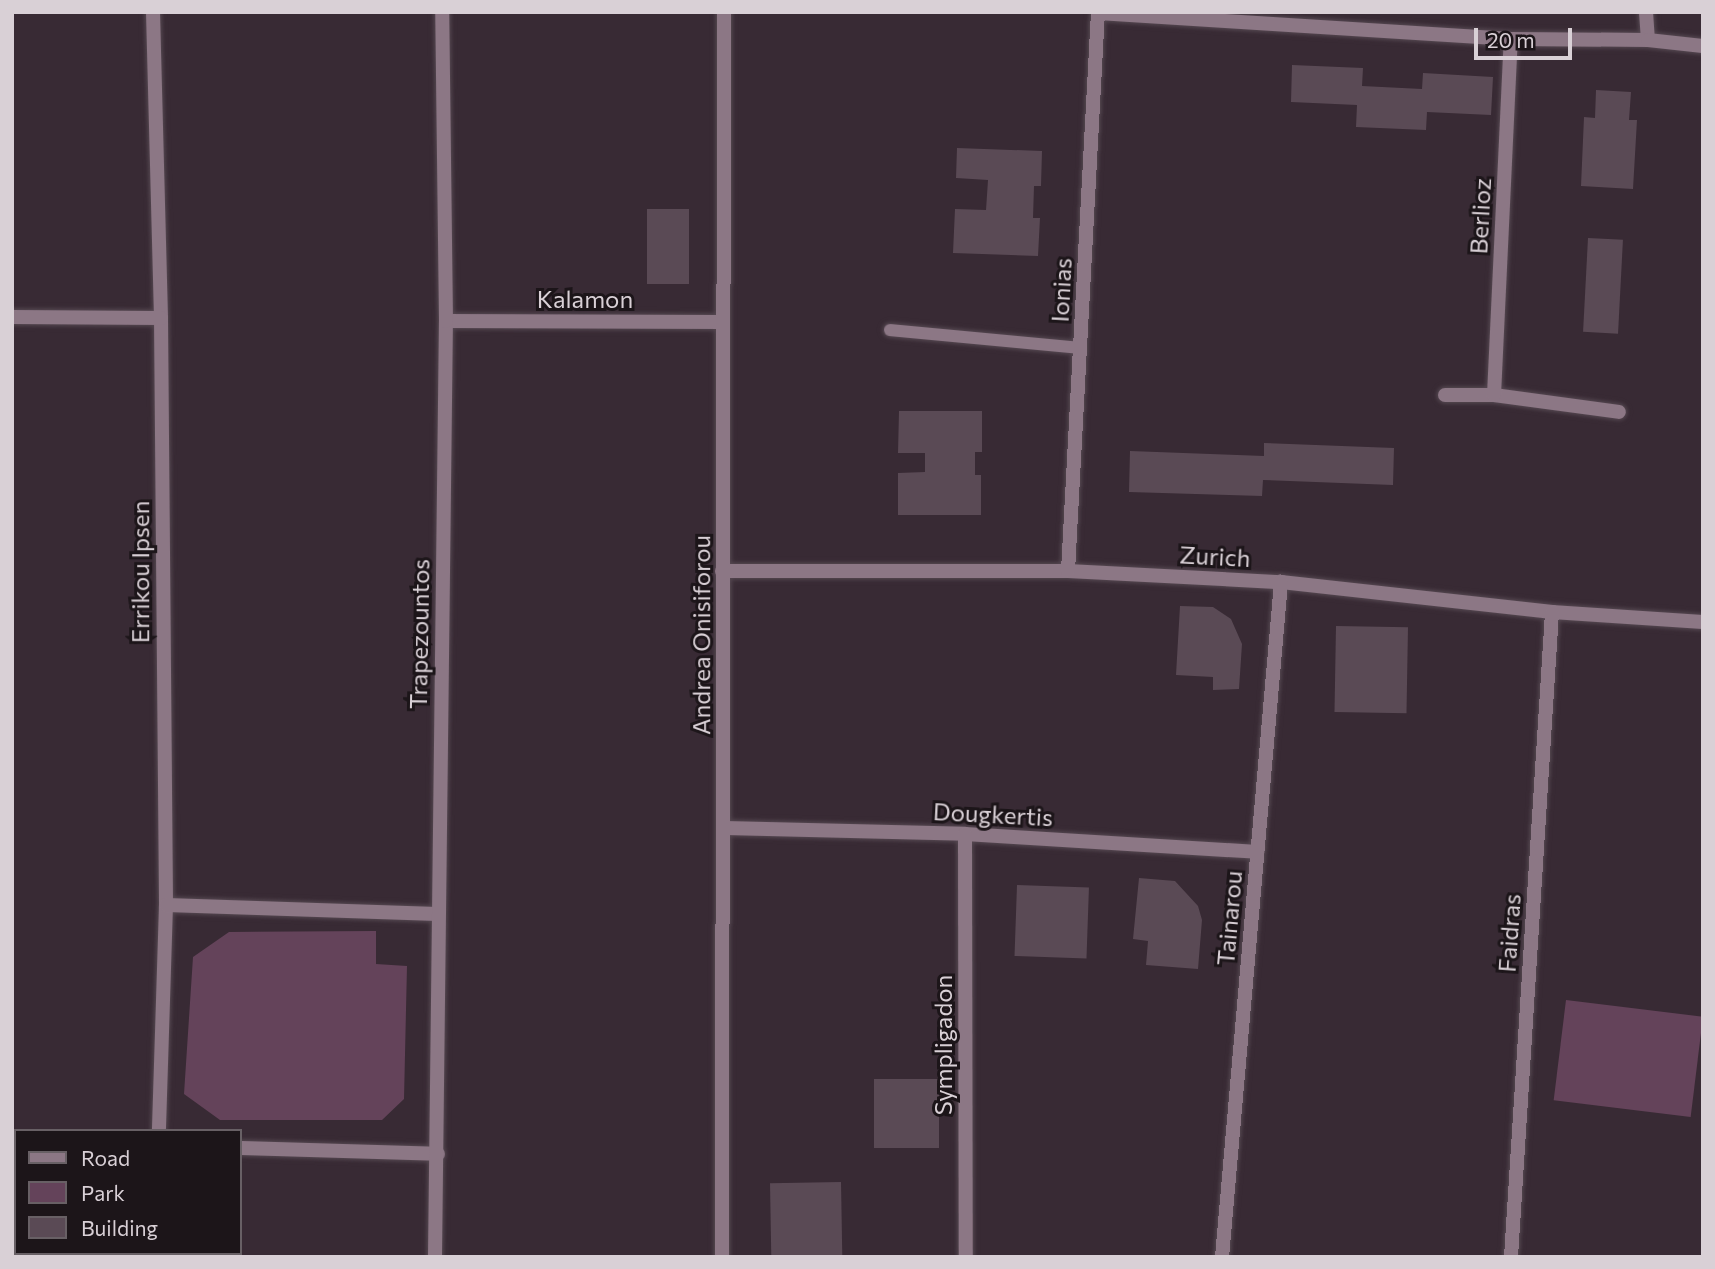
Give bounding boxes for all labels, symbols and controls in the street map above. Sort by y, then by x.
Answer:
scale bar [1477,14,1575,58]
text: 20 m [1487,27,1535,52]
street label: Berlioz [1464,177,1496,255]
street label: Ionias [1045,257,1077,323]
street label: Kalamon [537,285,633,313]
street label: Errikou Ipsen [126,501,154,643]
street label: Andrea Onisiforou [687,535,715,735]
street label: Zurich [1179,540,1251,572]
street label: Trapezountos [403,559,435,709]
street label: Dougkertis [932,796,1054,832]
street label: Tainarou [1211,869,1247,967]
street label: Faidras [1492,893,1526,973]
street label: Sympligadon [929,975,957,1115]
legend [14,1129,242,1255]
text: Road [81,1145,130,1170]
text: Park [81,1180,125,1205]
text: Building [81,1215,158,1240]

